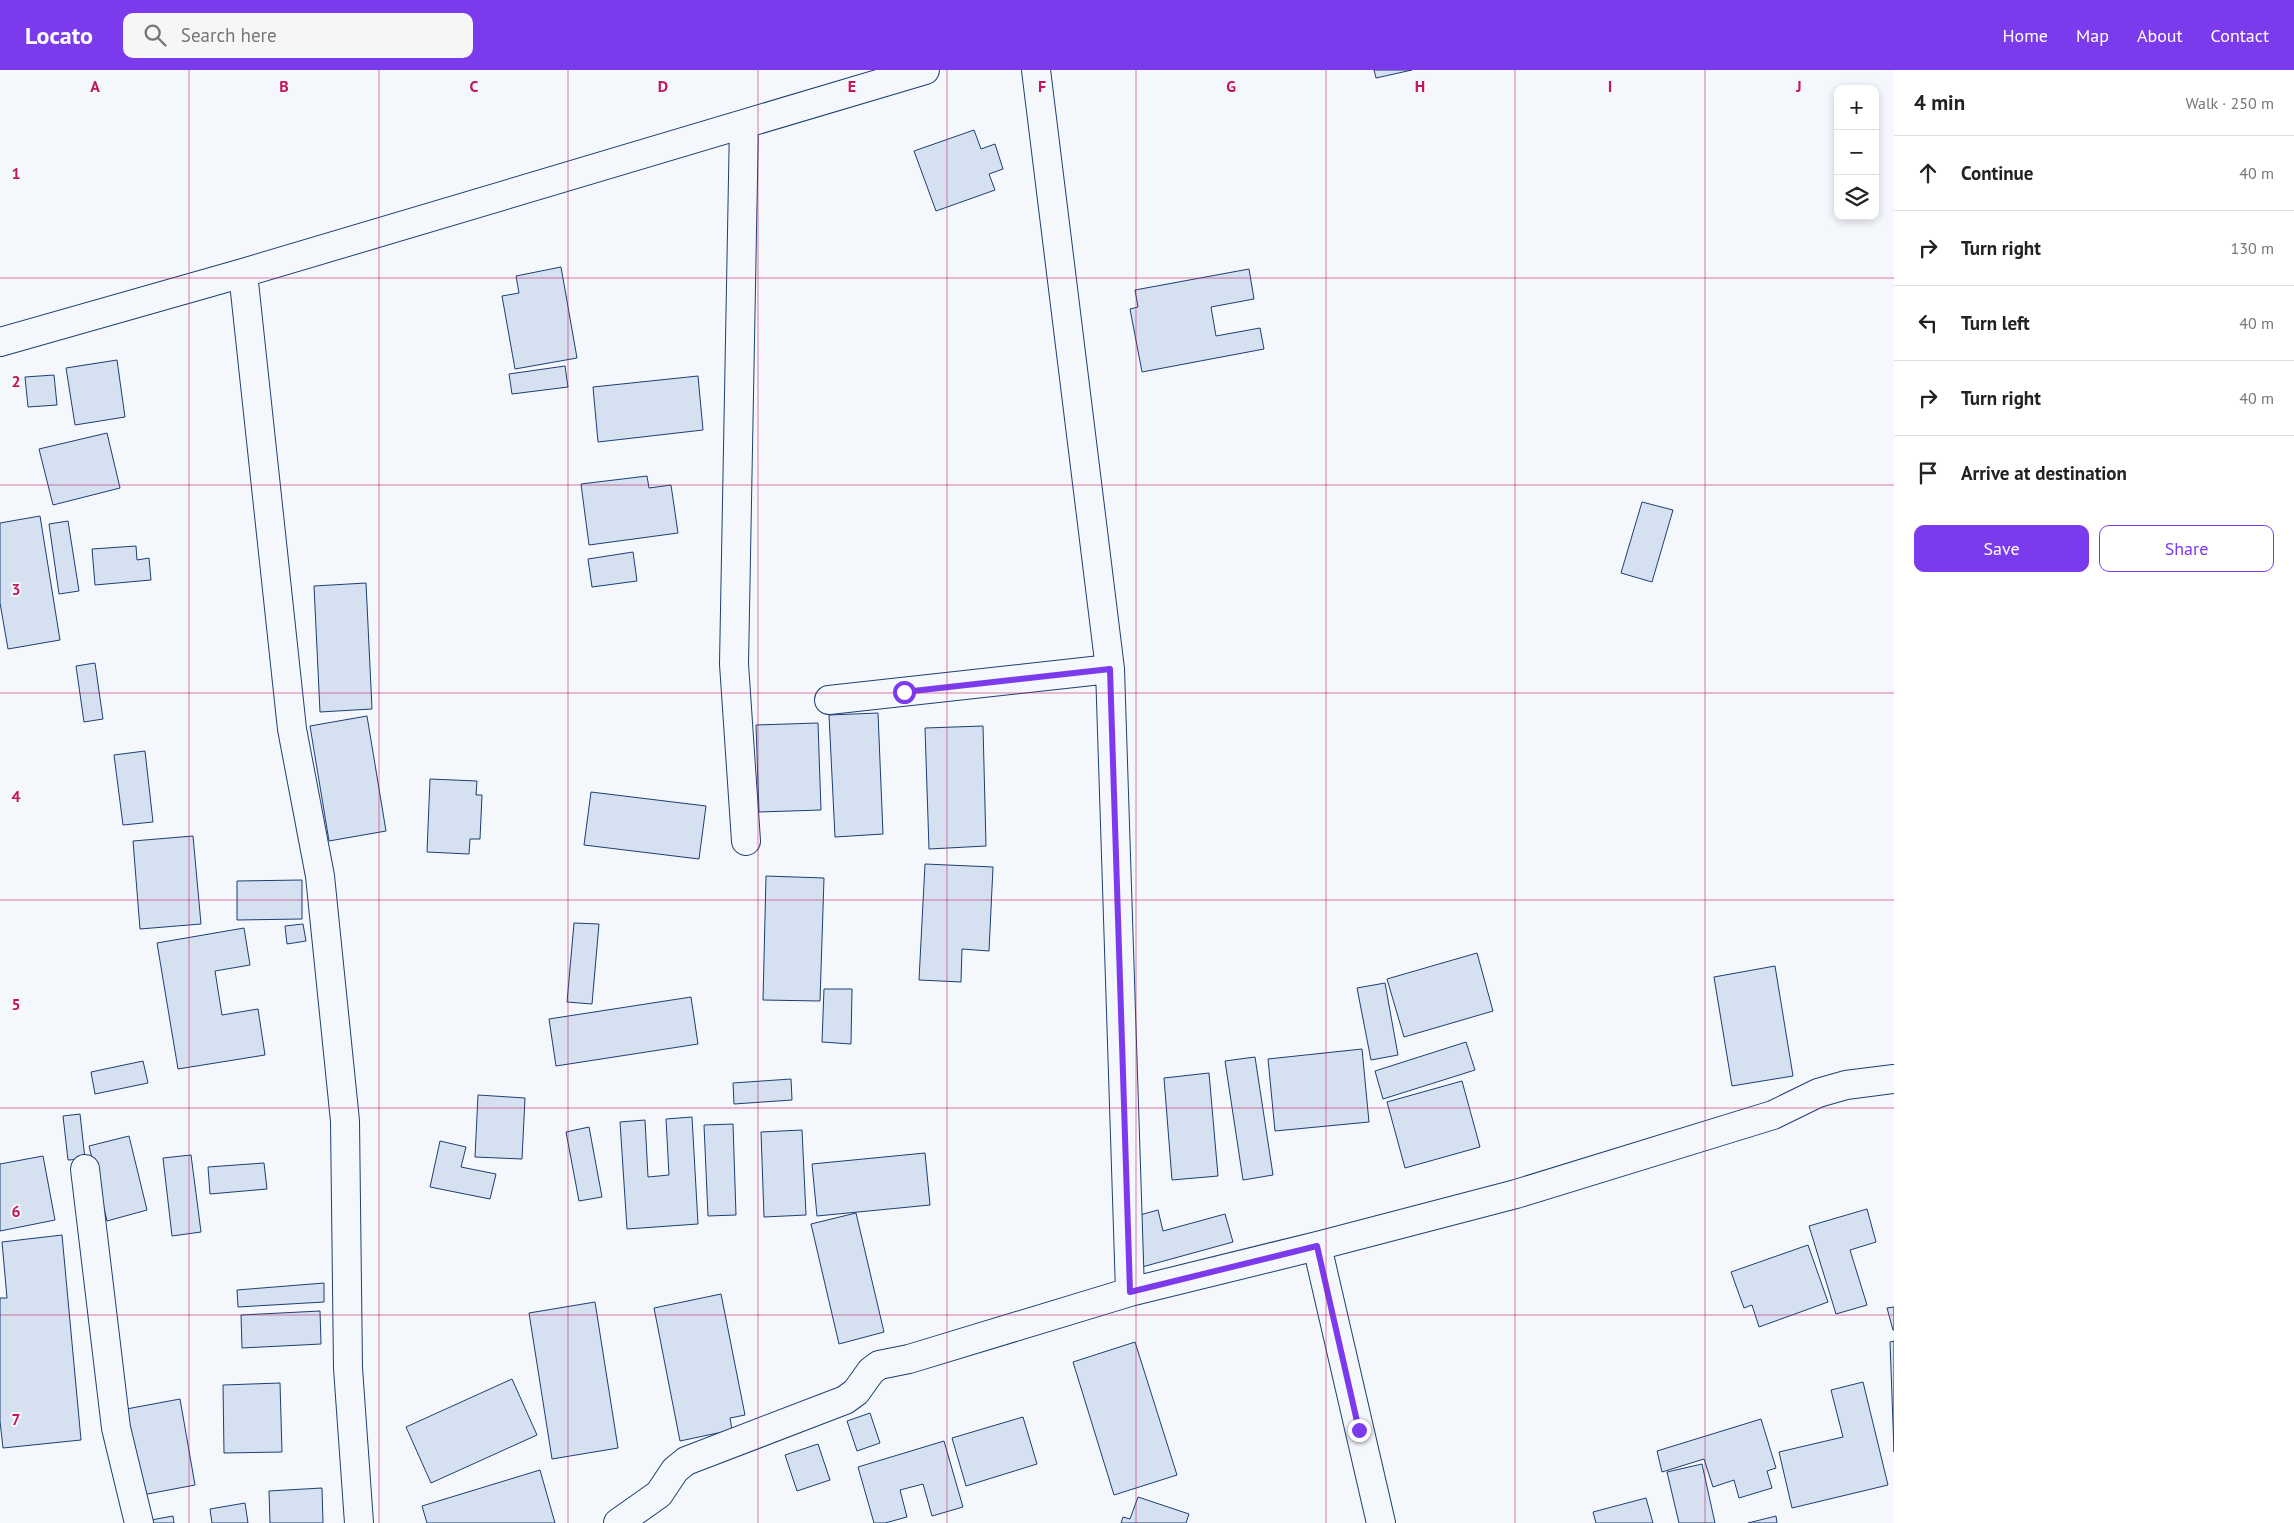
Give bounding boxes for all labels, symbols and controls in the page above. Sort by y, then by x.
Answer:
search box [123,13,473,58]
text: Locato [25,20,93,51]
icon: search [141,21,169,49]
text: Search here [181,23,277,47]
text: Home [2002,24,2048,47]
text: Map [2076,24,2109,47]
text: About [2137,24,2183,47]
text: Contact [2211,24,2269,47]
text: A [90,76,100,96]
text: B [279,76,289,96]
text: C [470,76,479,96]
text: D [658,76,668,96]
text: E [848,76,856,96]
text: F [1038,76,1046,96]
text: G [1226,76,1236,96]
text: H [1415,76,1425,96]
text: I [1608,76,1612,96]
text: J [1795,76,1802,96]
map controls [1834,85,1879,220]
button: + [1834,85,1879,130]
text: 4 min [1914,89,1965,116]
text: Walk · 250 m [2185,93,2274,113]
button: − [1834,130,1879,175]
icon: ahead [1914,159,1942,187]
text: Continue [1961,161,2033,185]
text: 1 [11,163,21,183]
text: 40 m [2239,163,2274,183]
button: layers [1834,175,1879,220]
icon: right [1914,234,1942,262]
text: Turn right [1961,236,2041,260]
text: 130 m [2231,238,2274,258]
icon: left [1914,309,1942,337]
text: Turn left [1961,311,2030,335]
text: 40 m [2239,313,2274,333]
text: 2 [11,371,21,391]
icon: right [1914,384,1942,412]
text: Turn right [1961,386,2041,410]
text: 40 m [2239,388,2274,408]
icon: arrive [1914,459,1942,487]
text: Arrive at destination [1961,461,2127,485]
button: Save [1914,525,2089,572]
button: Share [2099,525,2274,572]
text: 3 [11,579,21,599]
route start [893,681,916,704]
text: 4 [11,786,21,806]
text: 5 [11,994,21,1014]
text: 6 [11,1201,21,1221]
text: 7 [11,1409,21,1429]
route end [1348,1419,1371,1442]

